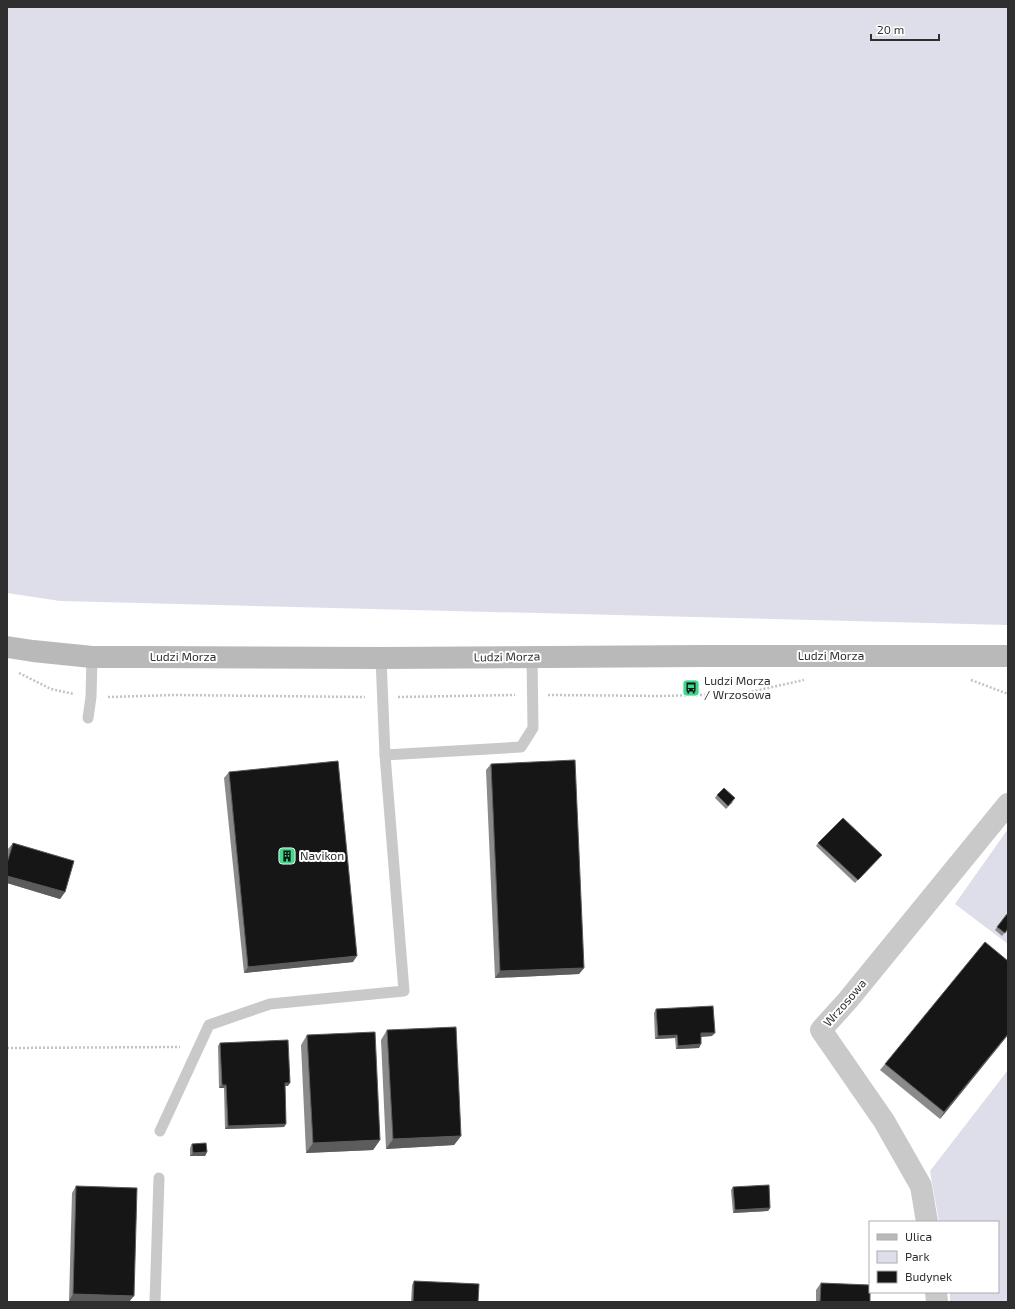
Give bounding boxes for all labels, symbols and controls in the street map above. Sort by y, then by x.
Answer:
scale bar [871,16,939,42]
text: 20 m [877,22,904,36]
street label: Ludzi Morza [474,648,540,664]
street label: Ludzi Morza [798,648,864,662]
street label: Ludzi Morza [150,649,216,663]
place label: Ludzi Morza / Wrzosowa [704,673,771,701]
bus stop icon: Ludzi Morza / Wrzosowa [681,678,701,698]
building icon: Navikon [277,846,297,866]
place label: Navikon [300,848,344,862]
street label: Wrzosowa [820,976,869,1029]
legend [869,1221,999,1293]
text: Ulica [905,1229,932,1243]
text: Park [905,1249,930,1263]
text: Budynek [905,1269,952,1283]

